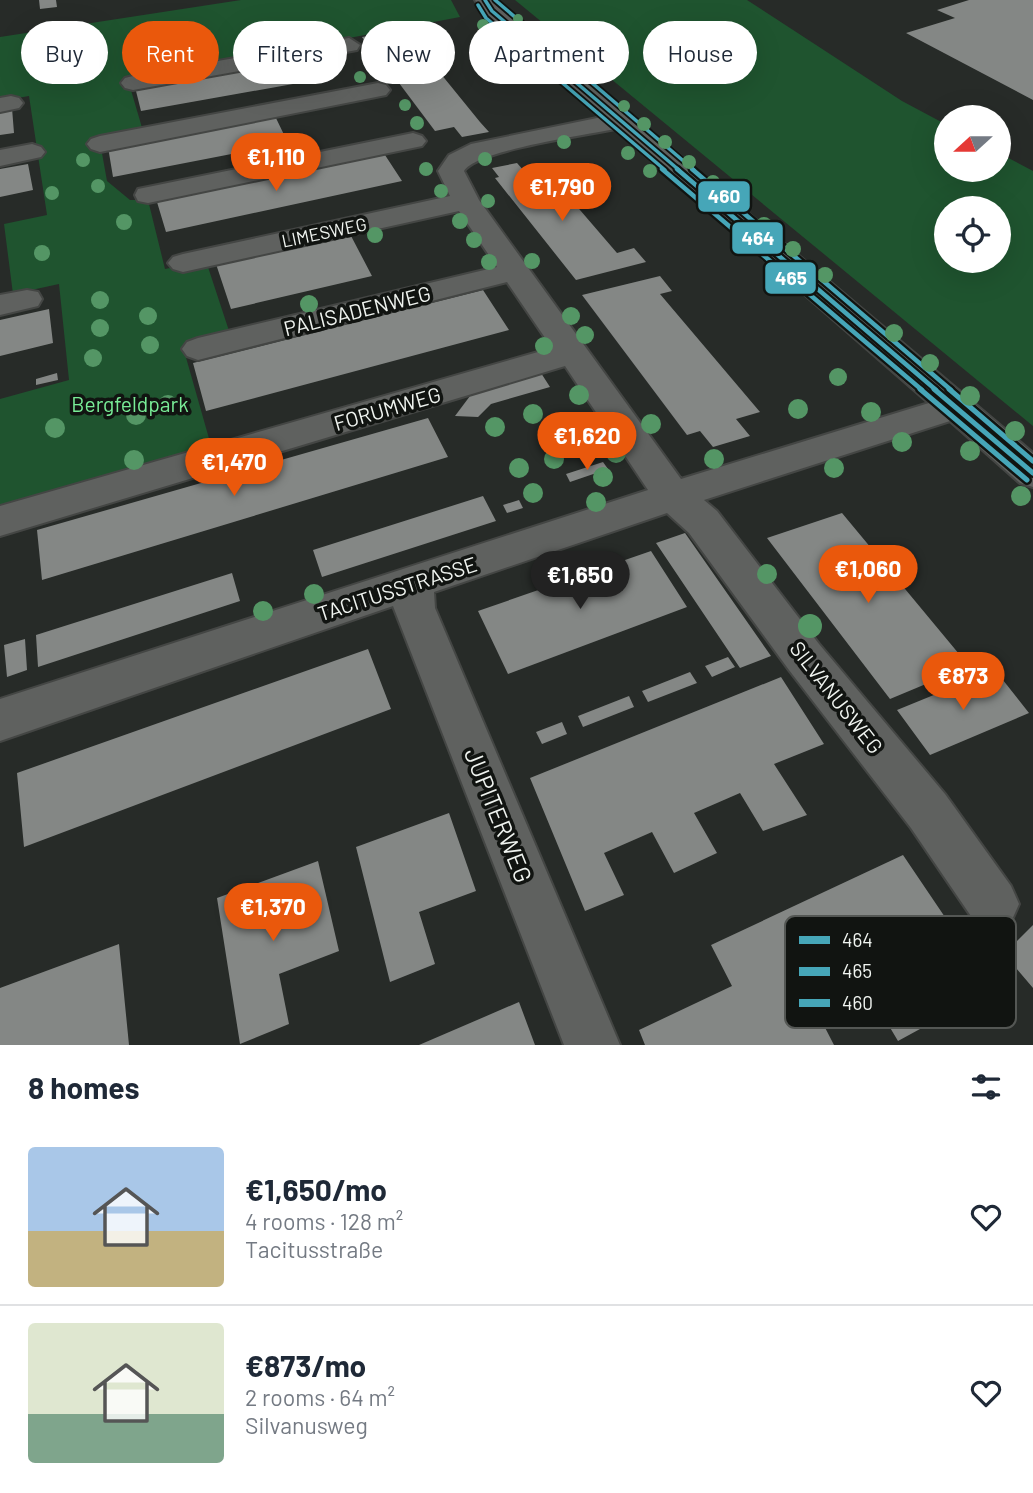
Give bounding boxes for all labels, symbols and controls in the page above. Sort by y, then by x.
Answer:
chip: Buy [21,21,108,84]
chip: Rent [122,21,219,84]
chip: Filters [233,21,347,84]
chip: New [361,21,455,84]
chip: Apartment [469,21,629,84]
chip: House [643,21,757,84]
north arrow [934,105,1012,182]
map controls [934,105,1011,273]
pin: €1,110 [219,134,333,193]
text: €1,110 [247,142,305,170]
pin: €1,790 [505,164,619,223]
text: €1,790 [529,172,595,200]
line badge: 460 [697,180,751,213]
text: 460 [708,184,740,207]
button: locate [934,196,1011,273]
street label: LIMESWEG [279,212,369,252]
line badge: 464 [731,221,784,255]
text: 464 [741,226,775,249]
line badge: 465 [764,261,817,295]
text: 465 [775,266,807,289]
street label: PALISADENWEG [281,280,433,340]
street label: FORUMWEG [331,381,443,435]
park label: Bergfeldpark [71,391,189,416]
pin: €1,620 [530,412,644,472]
text: €1,620 [553,421,621,449]
pin: €1,470 [177,438,291,498]
text: €1,470 [201,447,267,475]
pin: €1,060 [811,546,925,605]
street label: TACITUSSTRASSE [314,550,480,626]
pin: €1,650 [523,552,637,611]
text: €1,060 [835,554,901,582]
text: €1,650 [547,560,613,588]
street label: SILVANUSWEG [785,636,889,758]
pin: €873 [922,652,1004,712]
text: €873 [938,661,988,689]
street label: JUPITERWEG [459,744,539,886]
pin: €1,370 [216,884,330,943]
text: €1,370 [240,892,306,920]
legend [785,916,1016,1028]
text: 464 [842,928,873,951]
text: 465 [842,959,872,982]
text: 460 [842,991,873,1014]
icon: filters [967,1068,1005,1106]
text: 8 homes [28,1069,139,1105]
text: €1,650/mo [245,1171,387,1207]
icon: home [84,1175,168,1259]
icon: heart [967,1198,1005,1236]
text: 4 rooms · 128 m² [245,1207,403,1235]
text: Tacitusstraße [245,1235,383,1263]
text: €873/mo [245,1347,366,1383]
icon: home [84,1351,168,1435]
icon: heart [967,1374,1005,1412]
text: 2 rooms · 64 m² [245,1383,395,1411]
text: Silvanusweg [245,1411,368,1439]

